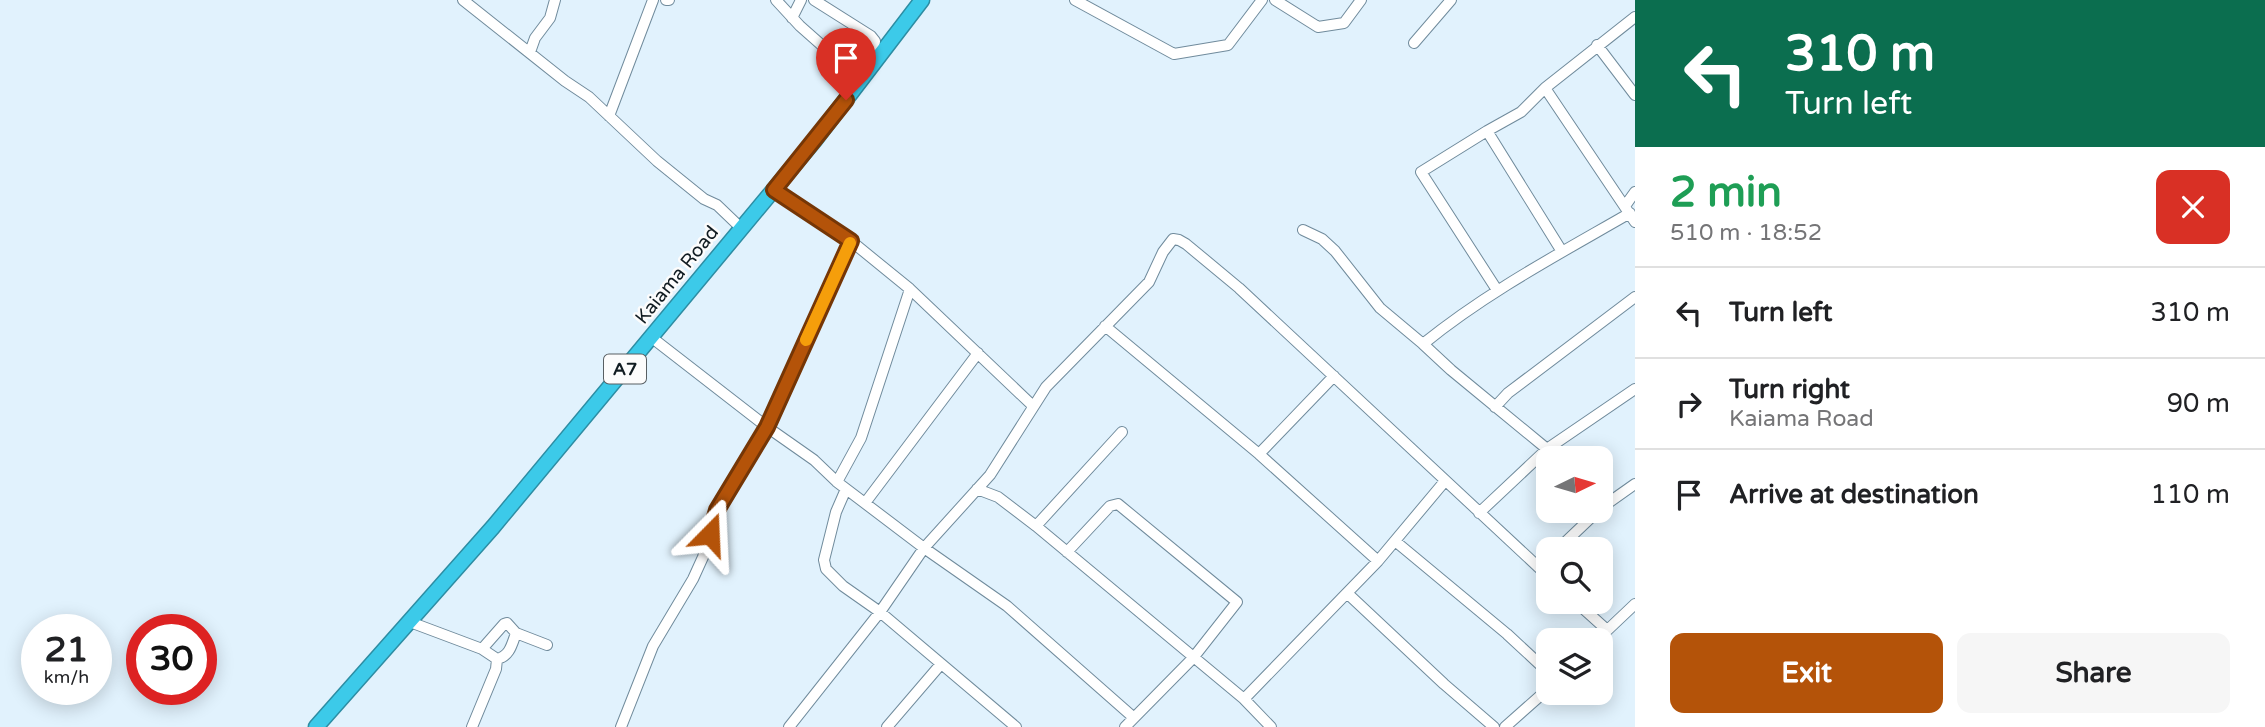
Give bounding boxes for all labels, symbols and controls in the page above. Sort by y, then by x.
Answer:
text: 310 m [1785,25,1935,84]
pin [816,28,876,100]
icon: left [1670,28,1761,119]
icon: arrive [827,39,865,77]
text: Turn left [1785,85,1912,123]
text: 2 min [1670,167,1782,218]
button: close [2156,170,2230,244]
text: 510 m · 18:52 [1670,219,1822,247]
street label: Kaiama Road [631,222,723,328]
icon: left [1670,294,1708,332]
text: Turn left [1729,297,1832,328]
text: 310 m [2150,297,2230,328]
road number: A7 [604,354,646,384]
text: Turn right [1729,374,1850,405]
icon: right [1670,385,1708,423]
text: 90 m [2167,388,2230,419]
text: Kaiama Road [1729,405,1874,433]
north arrow [1536,446,1614,523]
map controls [1536,446,1613,705]
icon: arrive [1670,476,1708,514]
text: Arrive at destination [1729,479,1979,510]
text: 110 m [2150,479,2230,510]
position arrow [673,497,747,571]
button: search [1536,537,1613,614]
speed limit sign: 30 [126,614,217,705]
button: layers [1536,628,1613,705]
text: 21 [45,629,88,671]
button: Exit [1670,633,1943,713]
button: Share [1957,633,2230,713]
text: km/h [44,666,89,688]

